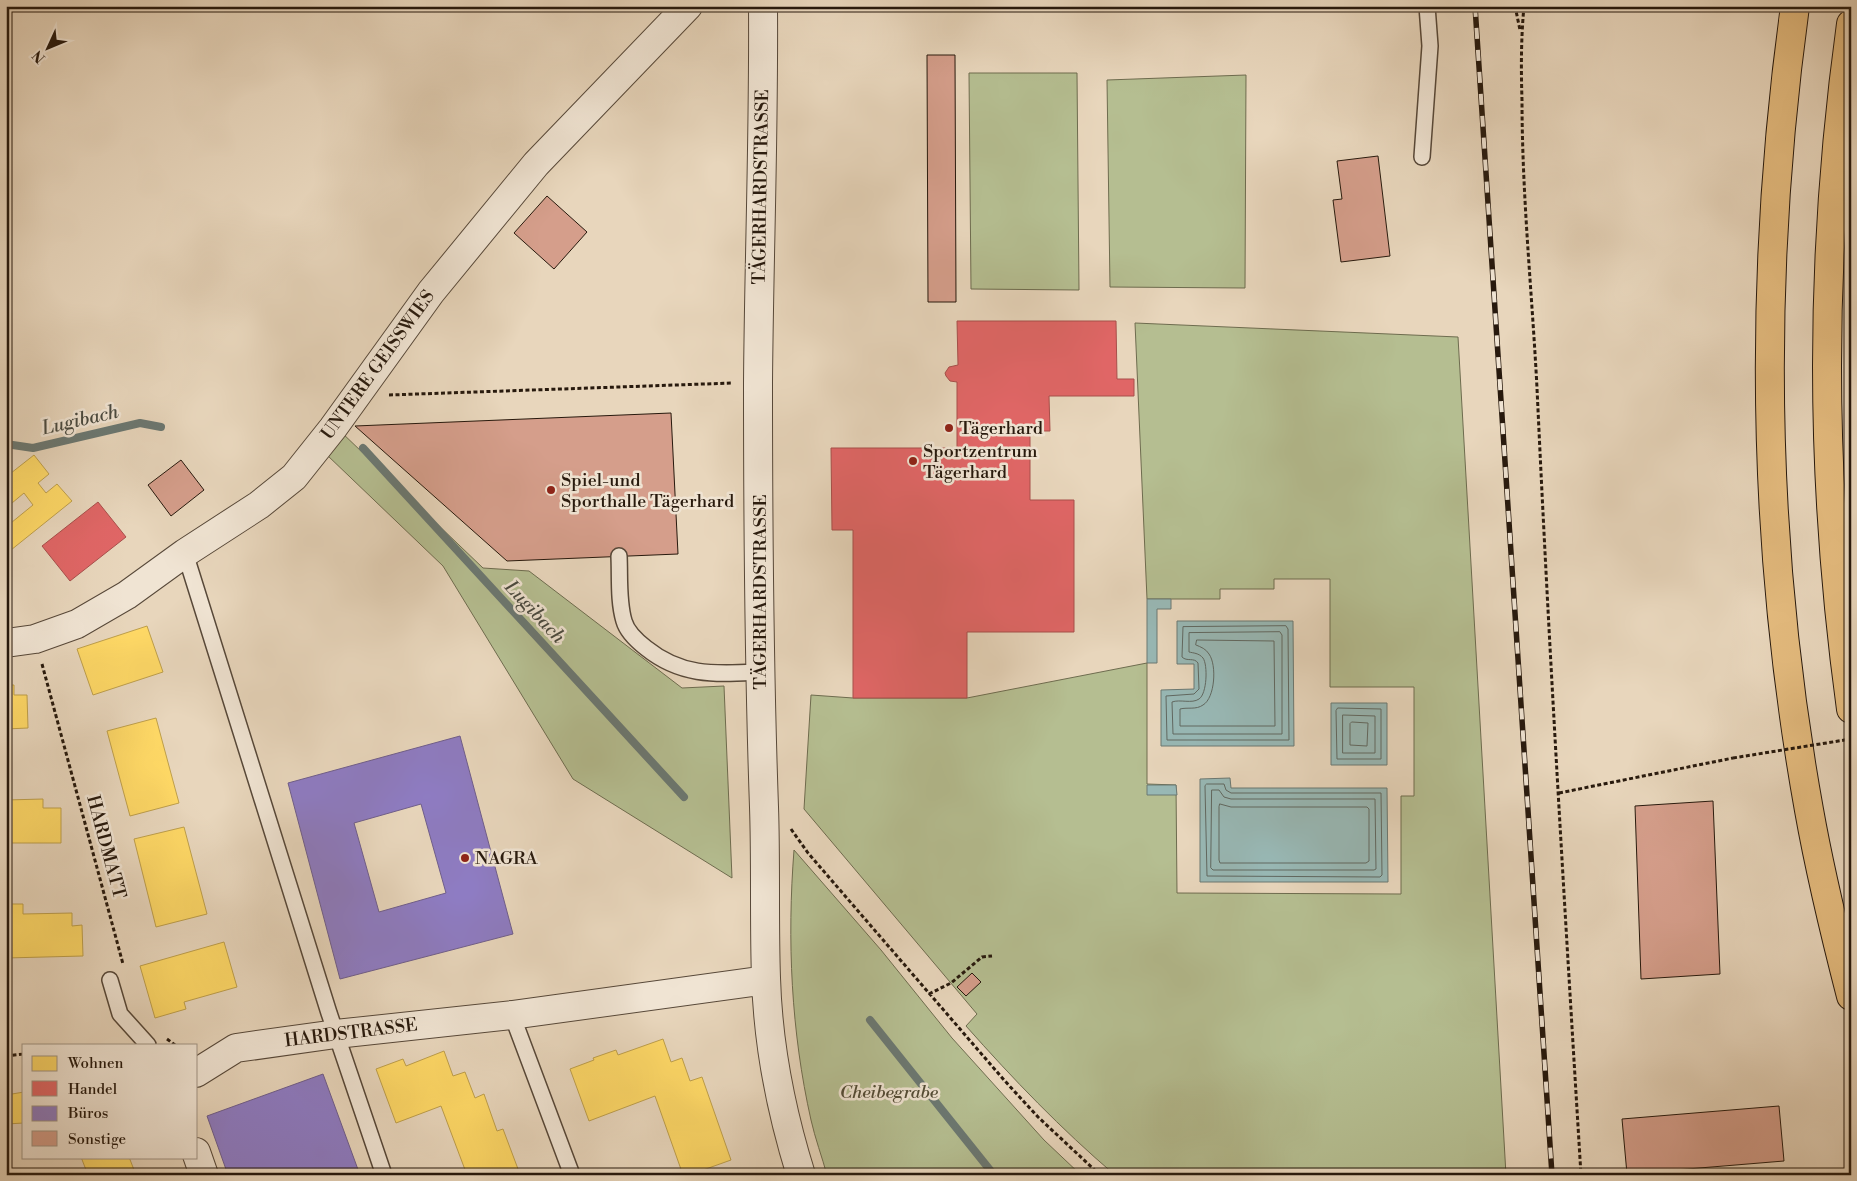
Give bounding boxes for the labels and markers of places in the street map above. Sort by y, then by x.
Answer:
place label: Tägerhard [959,417,1044,440]
marker: Tägerhard [943,422,955,434]
place label: Sportzentrum Tägerhard [923,440,1038,484]
marker: Sportzentrum Tägerhard [907,455,919,467]
place label: Spiel-und Sporthalle Tägerhard [561,469,735,513]
marker: Spiel-und Sporthalle Tägerhard [545,484,557,496]
place label: NAGRA [475,847,538,870]
marker: NAGRA [459,852,471,864]

